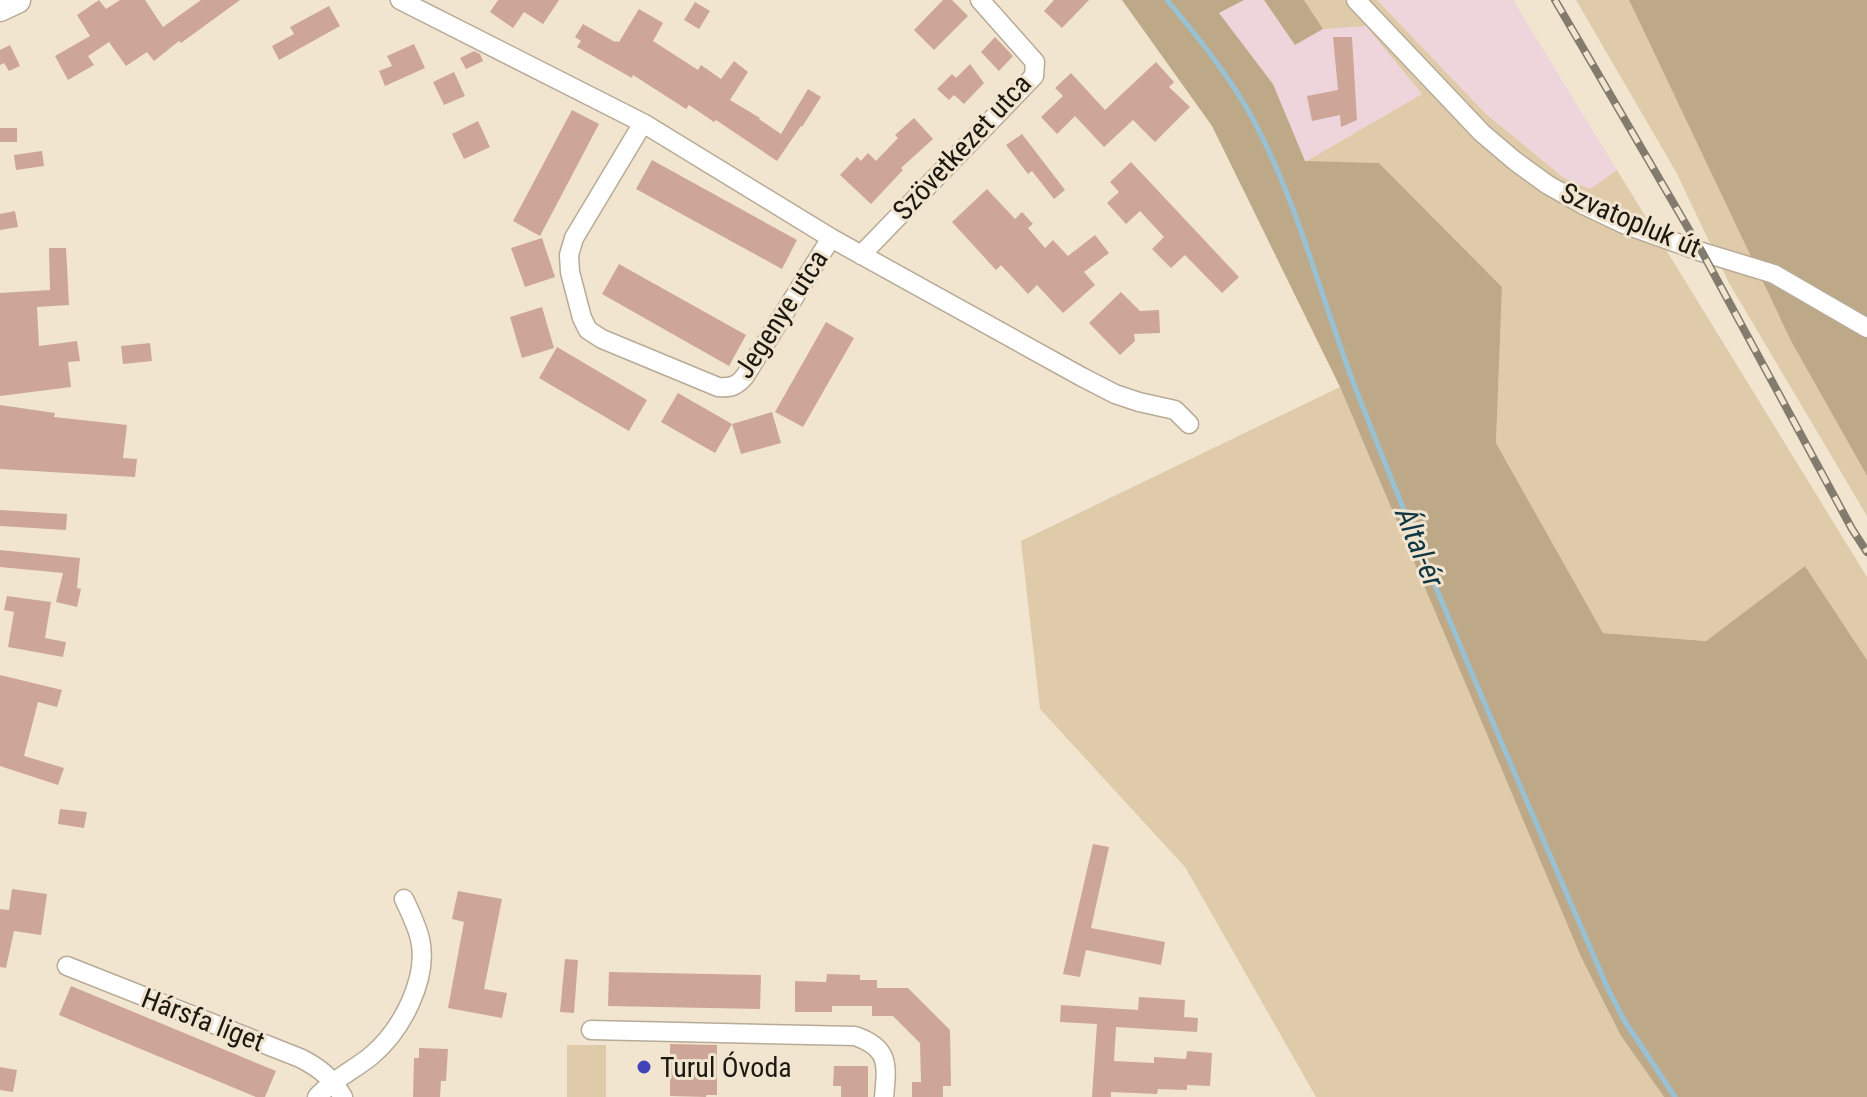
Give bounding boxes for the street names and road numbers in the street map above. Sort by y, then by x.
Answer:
street label: Szövetkezet utca [886,67,1038,227]
street label: Szvatopluk út [1556,176,1706,264]
street label: Jegenye utca [727,244,835,384]
street label: Hársfa liget [137,982,269,1058]

